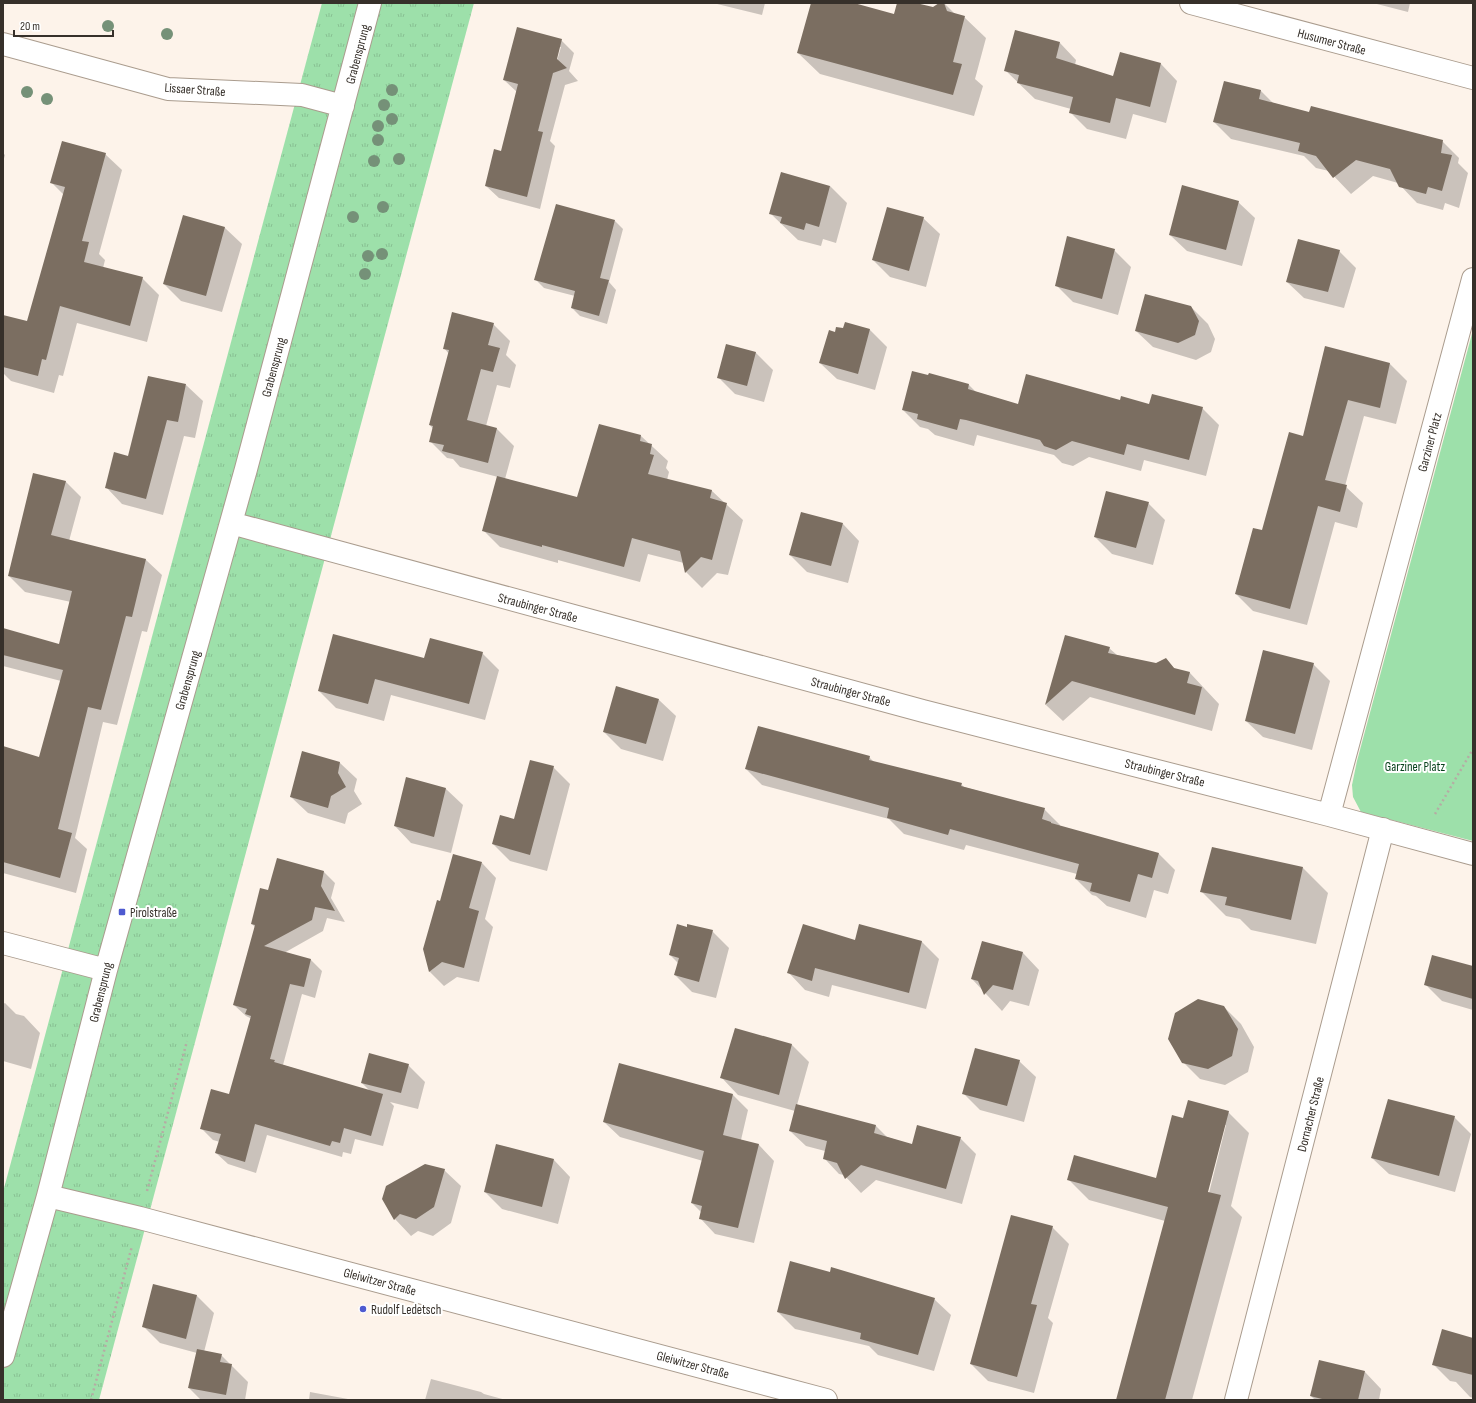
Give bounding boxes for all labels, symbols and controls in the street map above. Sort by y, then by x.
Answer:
scale bar [14,12,113,38]
text: 20 m [20,19,40,34]
street label: Grabensprung [342,23,374,86]
street label: Husumer Straße [1296,25,1368,59]
street label: Lissaer Straße [164,80,226,100]
street label: Grabensprung [258,336,290,399]
street label: Garziner Platz [1414,411,1446,474]
street label: Straubinger Straße [496,590,579,626]
street label: Grabensprung [172,649,204,712]
street label: Straubinger Straße [809,674,892,710]
street label: Straubinger Straße [1123,755,1206,791]
park label: Garziner Platz [1385,759,1446,775]
place label: Pirolstraße [130,905,177,921]
marker: Pirolstraße [117,907,127,917]
street label: Grabensprung [86,961,116,1024]
street label: Dornacher Straße [1294,1075,1328,1153]
street label: Gleiwitzer Straße [342,1265,418,1299]
place label: Rudolf Ledetsch [371,1302,441,1318]
marker: Rudolf Ledetsch [358,1304,368,1314]
street label: Gleiwitzer Straße [655,1348,731,1382]

